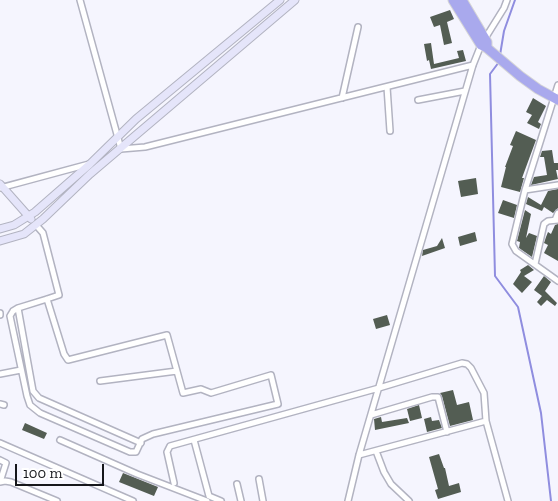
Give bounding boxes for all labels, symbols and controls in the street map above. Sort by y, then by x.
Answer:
scale bar [18,454,106,486]
text: 100 m [23,464,62,482]

